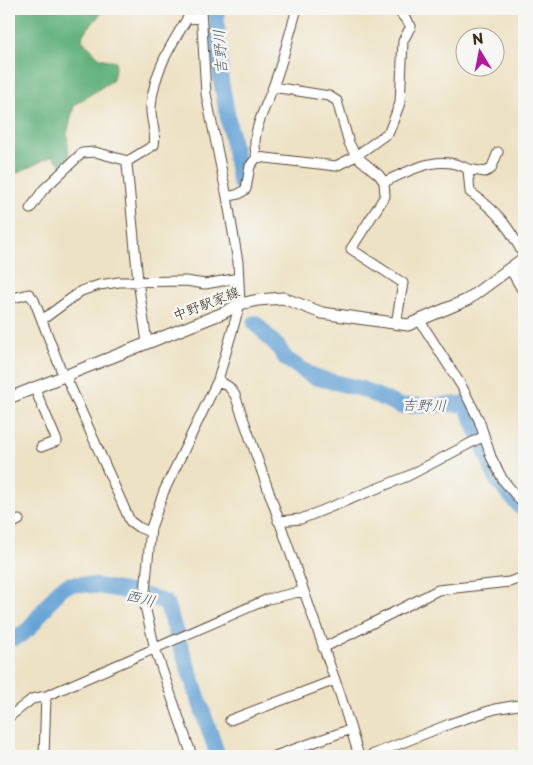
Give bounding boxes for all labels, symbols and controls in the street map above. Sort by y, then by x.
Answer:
text: N [470,27,485,50]
north arrow [456,28,506,78]
water label: 吉野川 [206,29,232,75]
street label: 中野駅家線 [170,281,242,325]
water label: 吉野川 [401,392,447,416]
water label: 西川 [124,582,158,612]

